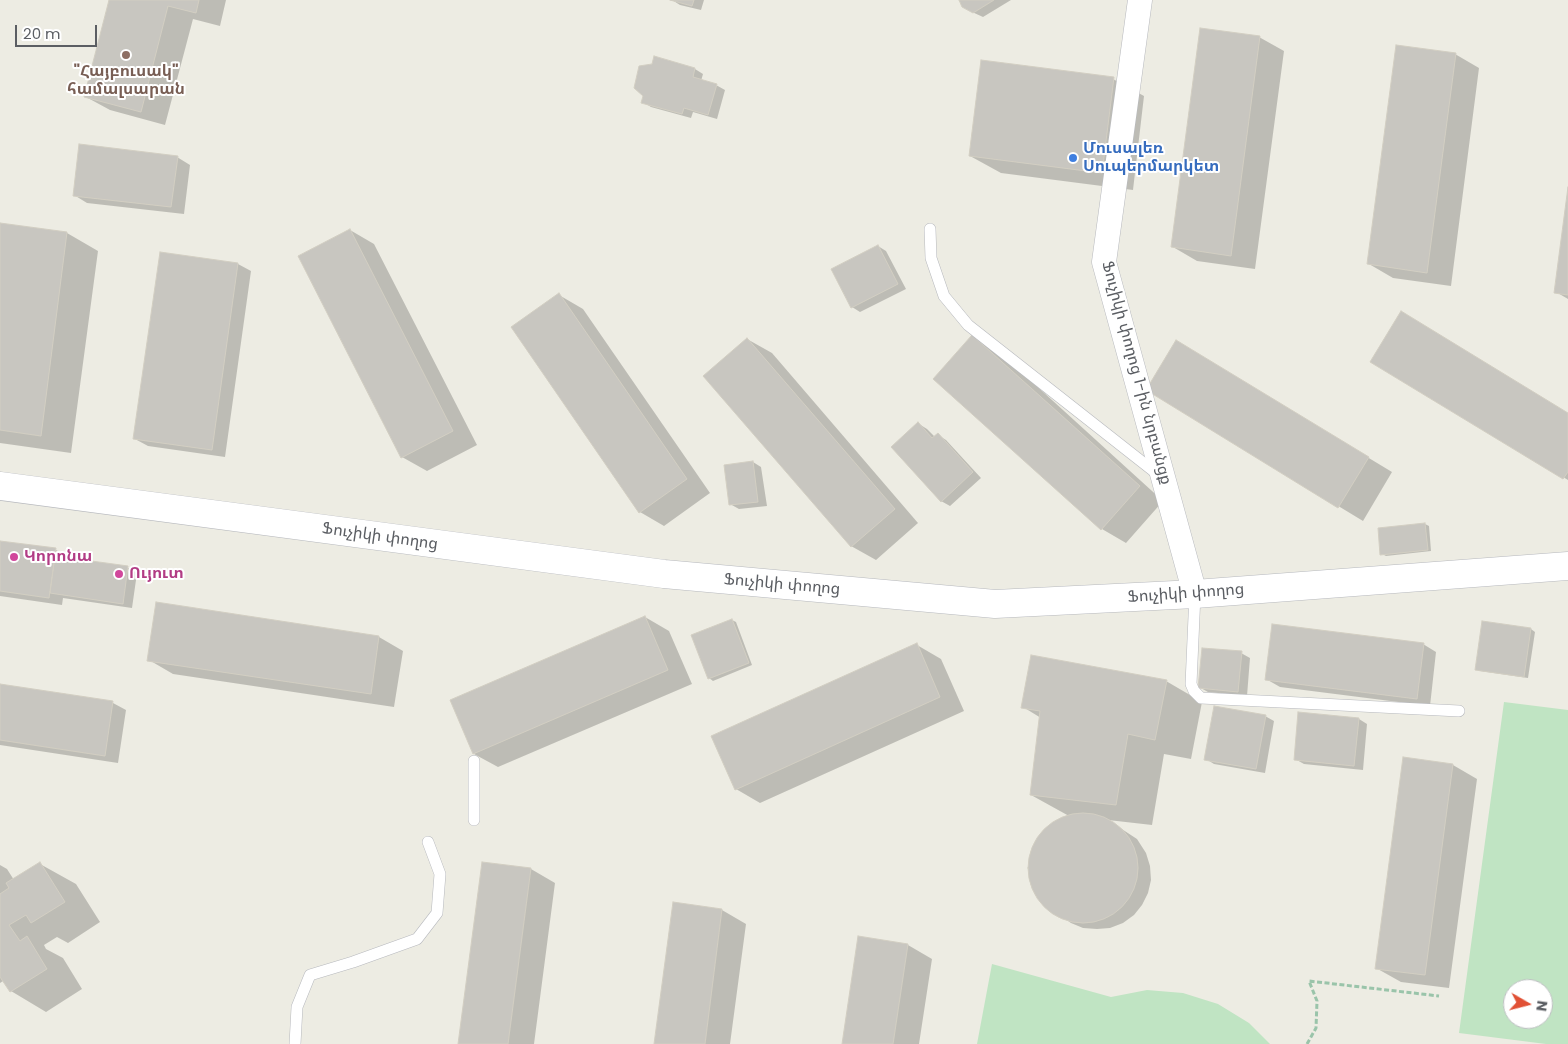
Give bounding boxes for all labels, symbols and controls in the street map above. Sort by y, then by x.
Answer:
scale bar [18,15,100,47]
text: 20 m [23,23,61,44]
marker: "Հայբուսակ" համալսարան [120,49,132,61]
place label: "Հայբուսակ" համալսարան [67,62,185,100]
place label: Մուսալեռ Սուպերմարկետ [1083,139,1219,177]
marker: Մուսալեռ Սուպերմարկետ [1067,152,1079,164]
street label: Ֆուչիկի փողոց 1-ին նրբանցք [1097,259,1175,487]
street label: Ֆուչիկի փողոց [321,519,439,555]
place label: Կորոնա [24,547,92,567]
marker: Կորոնա [8,551,20,563]
place label: Ույուտ [129,564,184,584]
marker: Ույուտ [113,568,125,580]
street label: Ֆուչիկի փողոց [723,570,841,600]
street label: Ֆուչիկի փողոց [1127,580,1245,608]
north arrow [1503,979,1553,1029]
text: N [1531,999,1552,1013]

